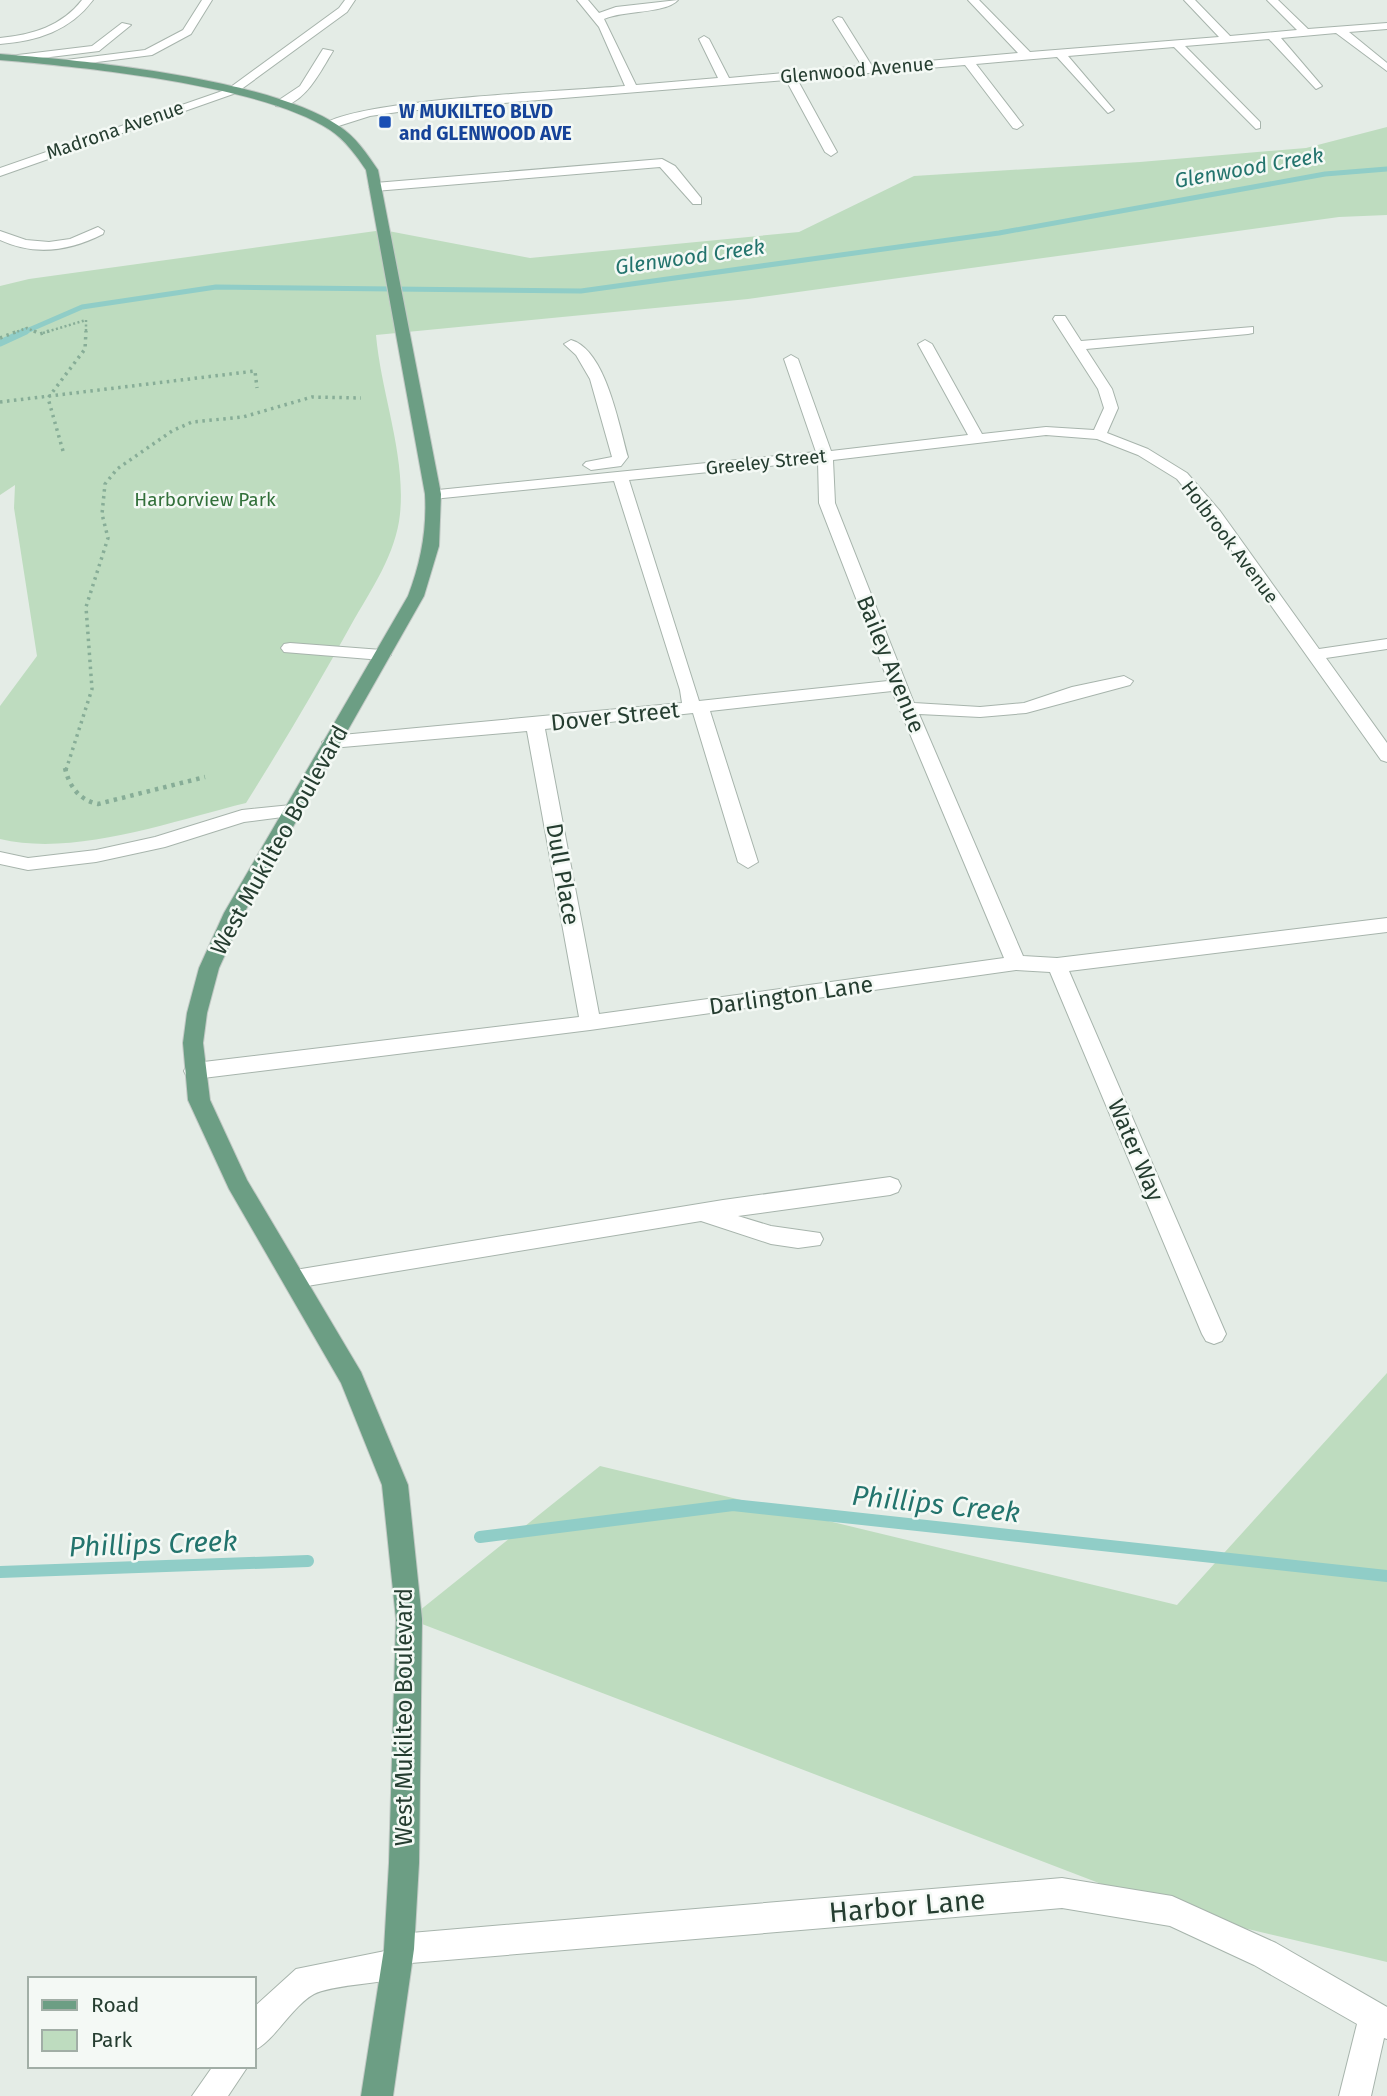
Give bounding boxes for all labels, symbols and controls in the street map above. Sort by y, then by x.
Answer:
street label: Glenwood Avenue [779,52,935,88]
street label: Madrona Avenue [43,96,187,164]
place label: W MUKILTEO BLVD and GLENWOOD AVE [399,100,572,145]
marker: W MUKILTEO BLVD and GLENWOOD AVE [377,114,393,130]
water label: Glenwood Creek [1172,142,1326,194]
water label: Glenwood Creek [614,234,766,280]
street label: Greeley Street [705,444,828,480]
street label: Holbrook Avenue [1176,476,1284,608]
park label: Harborview Park [134,488,276,511]
street label: Bailey Avenue [851,591,931,737]
street label: Dover Street [549,695,681,737]
street label: West Mukilteo Boulevard [204,720,354,960]
street label: Dull Place [540,821,586,927]
street label: Darlington Lane [707,970,875,1020]
street label: Water Way [1102,1095,1170,1206]
water label: Phillips Creek [850,1479,1022,1529]
water label: Phillips Creek [68,1525,238,1563]
street label: West Mukilteo Boulevard [390,1588,418,1846]
street label: Harbor Lane [827,1883,987,1929]
legend [28,1977,256,2068]
text: Road [91,1992,139,2018]
text: Park [91,2027,133,2053]

